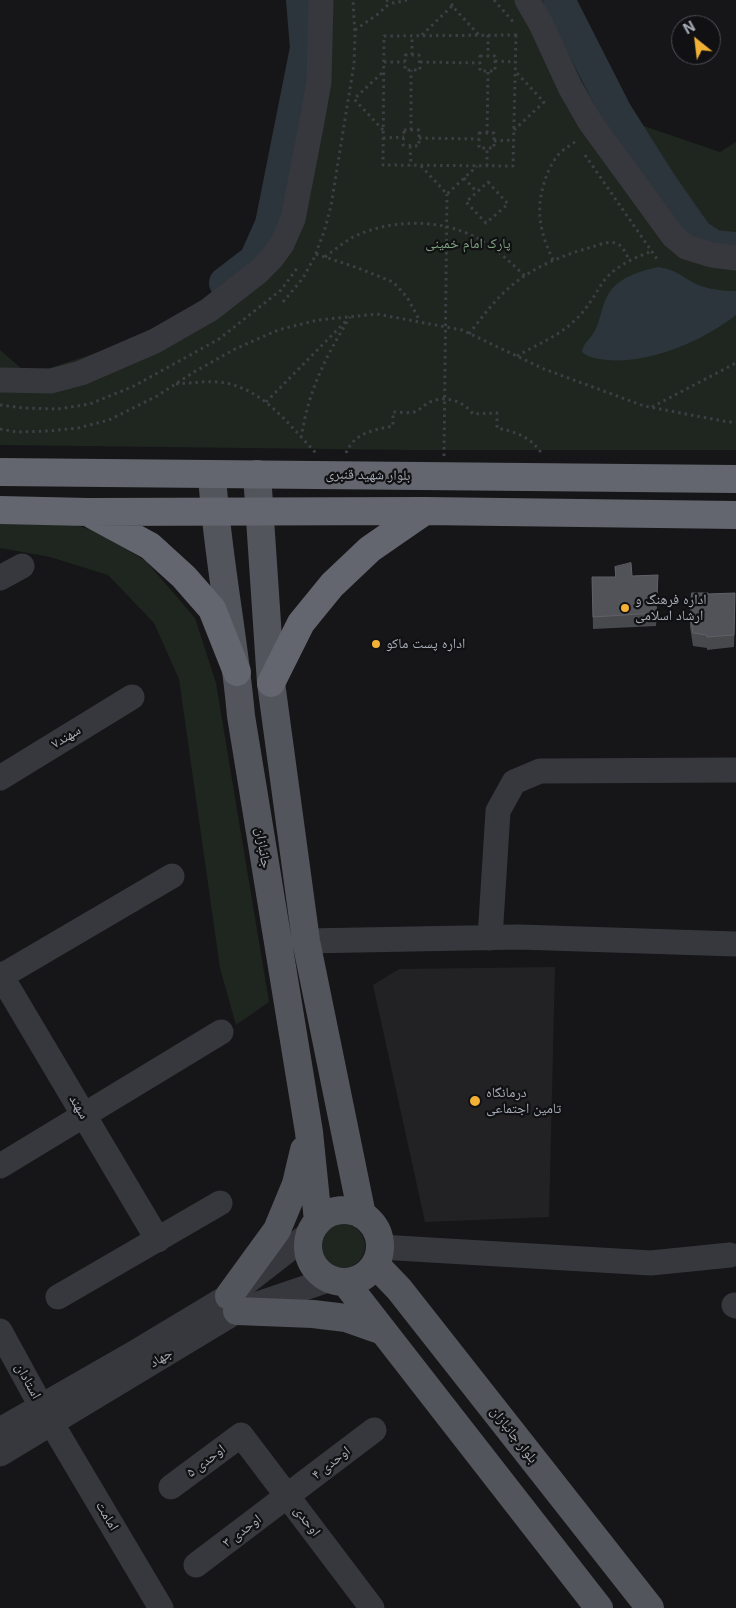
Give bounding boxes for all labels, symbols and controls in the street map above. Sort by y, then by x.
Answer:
north arrow [671,15,721,65]
text: N [680,17,698,37]
park label: پارک امام خمینی [425,236,511,252]
street label: بلوار شهید قنبری [325,466,411,484]
place label: اداره فرهنگ و ارشاد اسلامی [635,592,707,624]
marker: اداره فرهنگ و ارشاد اسلامی [619,602,631,614]
place label: اداره پست ماکو [386,636,465,652]
marker: اداره پست ماکو [370,638,382,650]
street label: سهند۷ [48,722,84,752]
street label: جانبازان [252,827,274,869]
place label: درمانگاه تامین اجتماعی [486,1085,561,1118]
street label: سهند [65,1092,93,1122]
marker: درمانگاه تامین اجتماعی [468,1094,482,1108]
street label: جهاد [147,1345,175,1371]
street label: استادان [11,1360,45,1402]
street label: بلوار جانبازان [487,1403,541,1467]
street label: اوحدی ۵ [183,1441,229,1481]
street label: اوحدی ۴ [308,1443,354,1483]
street label: امامت [92,1498,122,1534]
street label: اوحدی [290,1502,324,1540]
street label: اوحدی ۳ [219,1511,265,1551]

